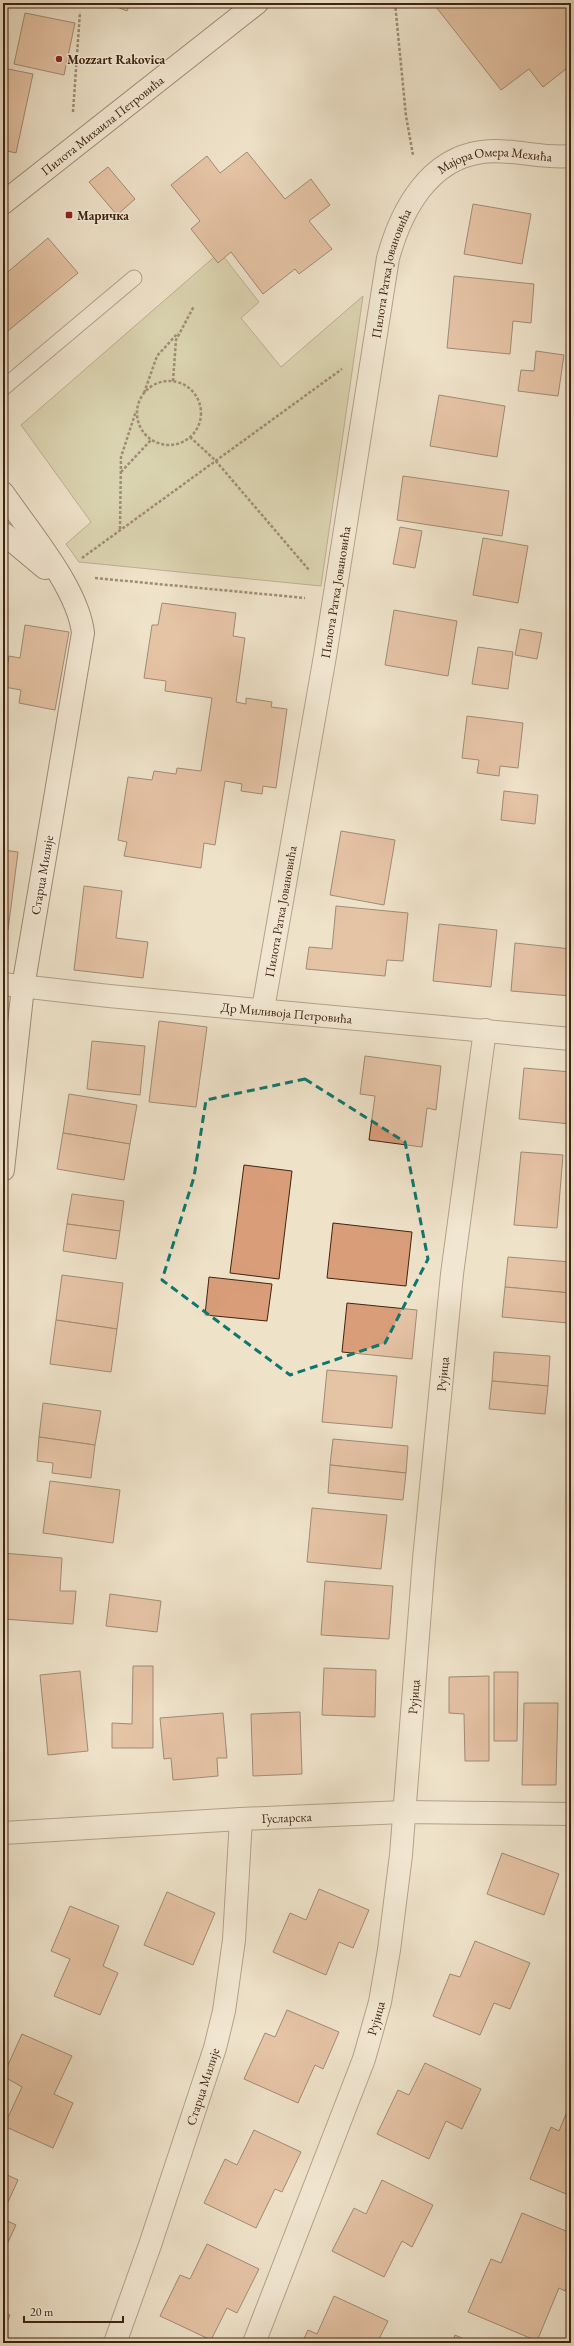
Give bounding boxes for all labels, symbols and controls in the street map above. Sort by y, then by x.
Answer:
place label: Mozzart Rakovica [67,51,166,68]
marker: Mozzart Rakovica [54,54,64,64]
street label: Пилота Михаила Петровића [37,71,168,179]
street label: Мајора Омера Мехића [433,143,554,177]
street label: Пилота Ратка Јовановића [367,205,415,339]
place label: Маричка [77,207,129,224]
marker: Маричка [64,210,74,220]
street label: Пилота Ратка Јовановића [316,524,354,659]
street label: Старца Милије [27,834,57,916]
street label: Пилота Ратка Јовановића [260,843,300,979]
street label: Др Миливоја Петровића [220,998,354,1027]
street label: Рујица [432,1355,452,1392]
street label: Рујица [403,1678,423,1715]
street label: Гусларска [261,1807,313,1827]
street label: Рујица [363,1998,389,2037]
street label: Старца Милије [182,2045,223,2127]
scale bar [24,2298,123,2324]
text: 20 m [30,2304,54,2320]

